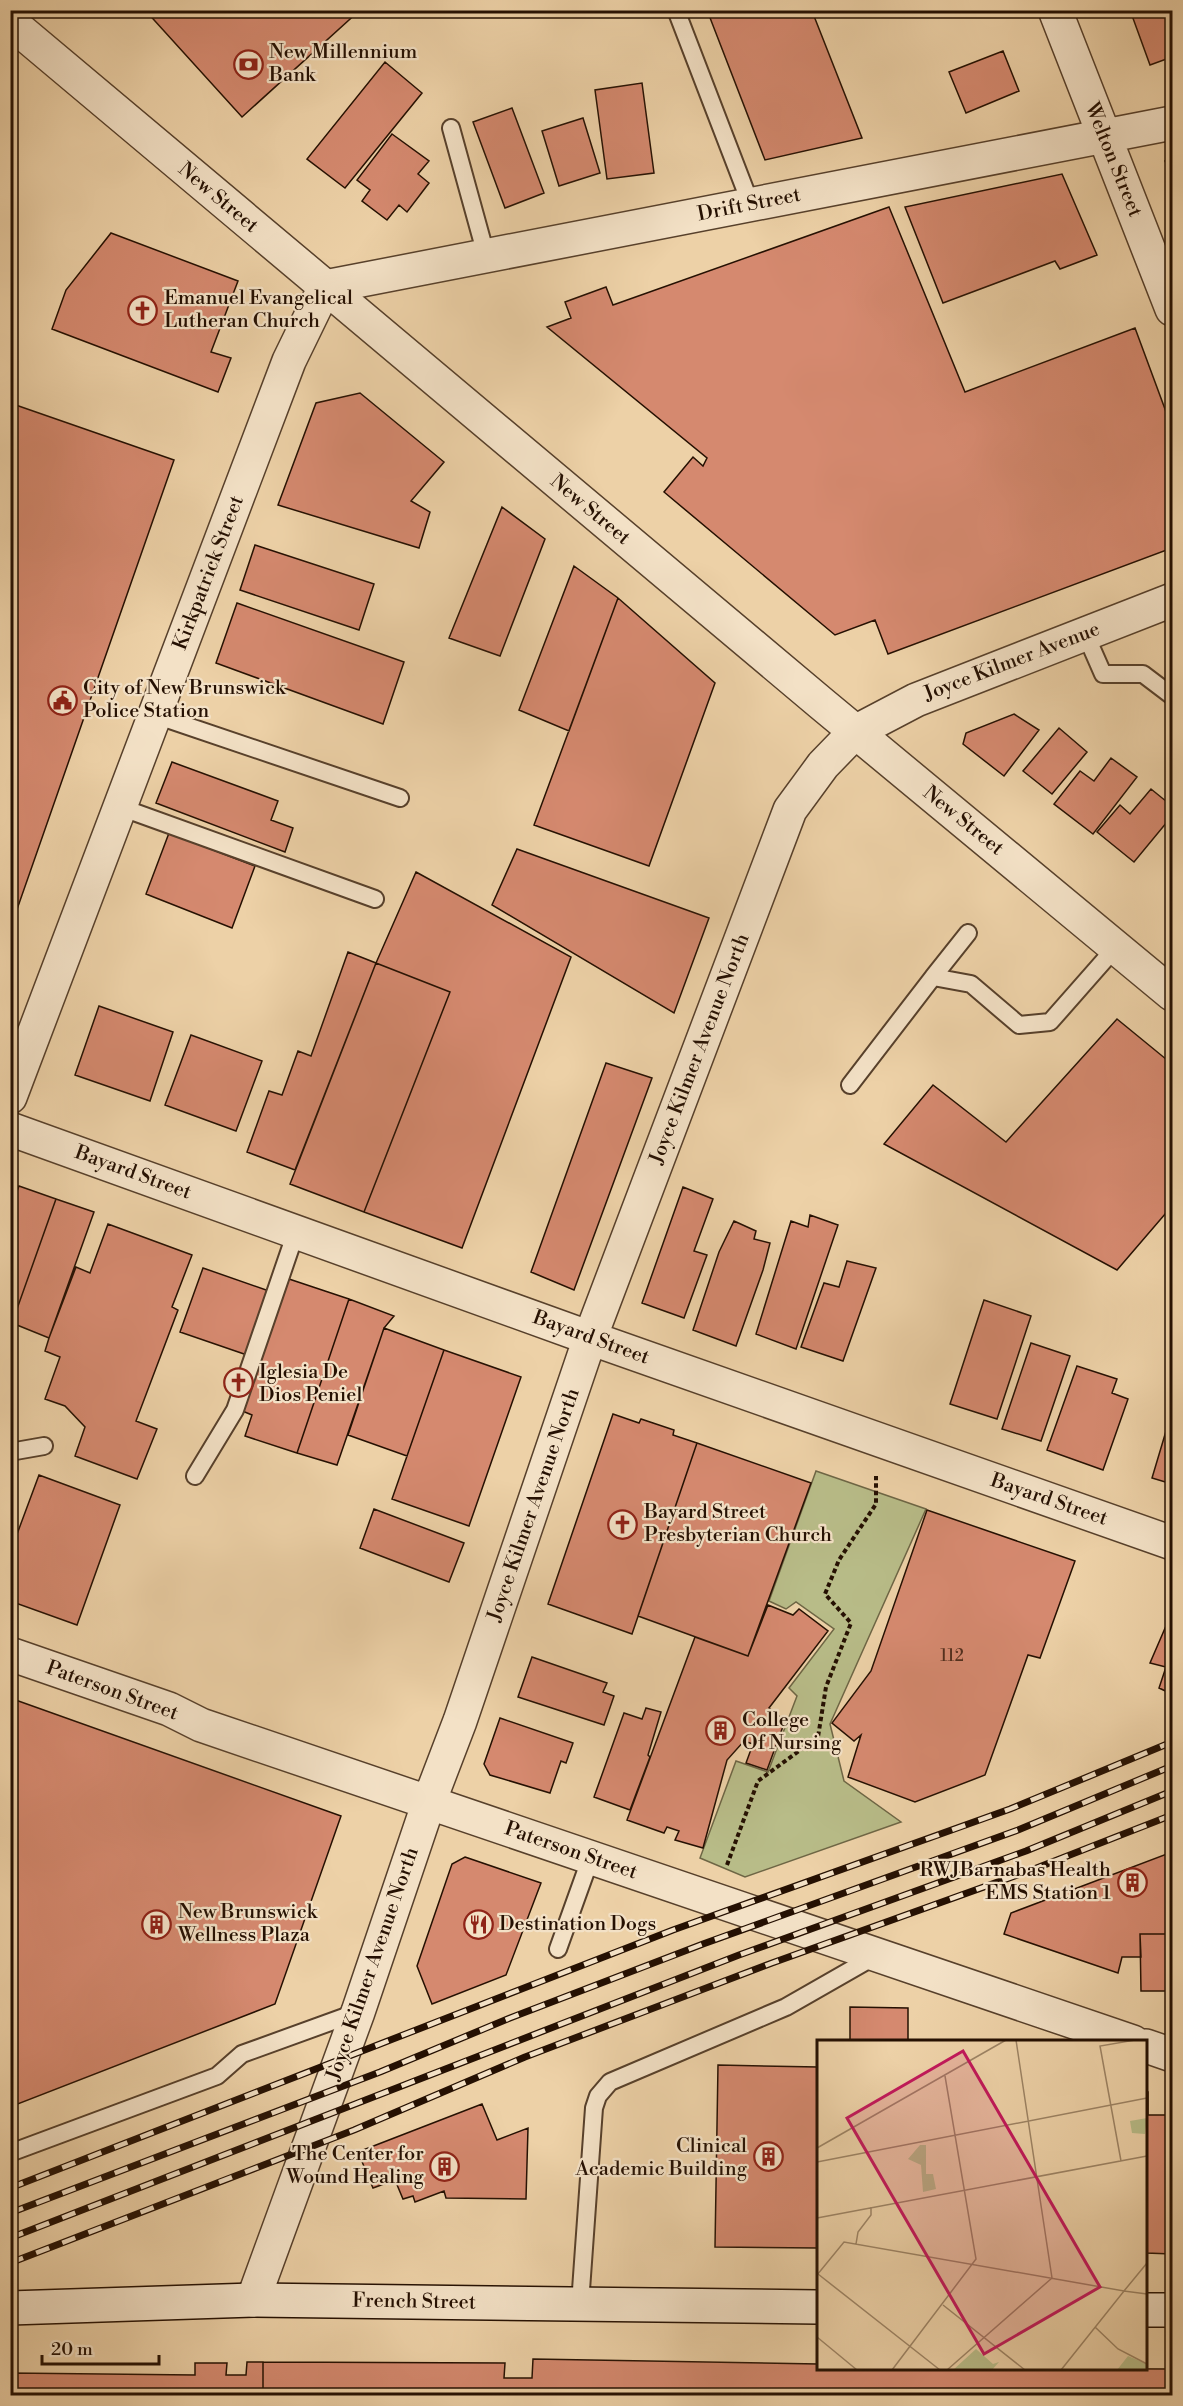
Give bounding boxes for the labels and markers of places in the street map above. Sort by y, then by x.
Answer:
place label: New Millennium Bank [268,40,418,88]
bank icon: New Millennium Bank [232,48,264,80]
place label: Emanuel Evangelical Lutheran Church [164,286,353,334]
church icon: Emanuel Evangelical Lutheran Church [127,294,159,326]
place label: City of New Brunswick Police Station [83,676,287,724]
public building icon: City of New Brunswick Police Station [46,684,78,716]
place label: Iglesia De Dios Peniel [259,1360,362,1408]
church icon: Iglesia De Dios Peniel [222,1367,254,1399]
place label: Bayard Street Presbyterian Church [643,1500,832,1548]
church icon: Bayard Street Presbyterian Church [607,1508,639,1540]
place label: College Of Nursing [742,1708,842,1756]
building icon: College Of Nursing [705,1715,737,1747]
place label: RWJBarnabas Health EMS Station 1 [919,1858,1111,1906]
building icon: RWJBarnabas Health EMS Station 1 [1116,1866,1148,1898]
place label: New Brunswick Wellness Plaza [177,1900,319,1948]
building icon: New Brunswick Wellness Plaza [141,1908,173,1940]
restaurant icon: Destination Dogs [462,1908,494,1940]
place label: Destination Dogs [499,1912,656,1937]
place label: Clinical Academic Building [575,2134,748,2182]
building icon: Clinical Academic Building [752,2141,784,2173]
place label: The Center for Wound Healing [285,2142,425,2190]
building icon: The Center for Wound Healing [429,2150,461,2182]

